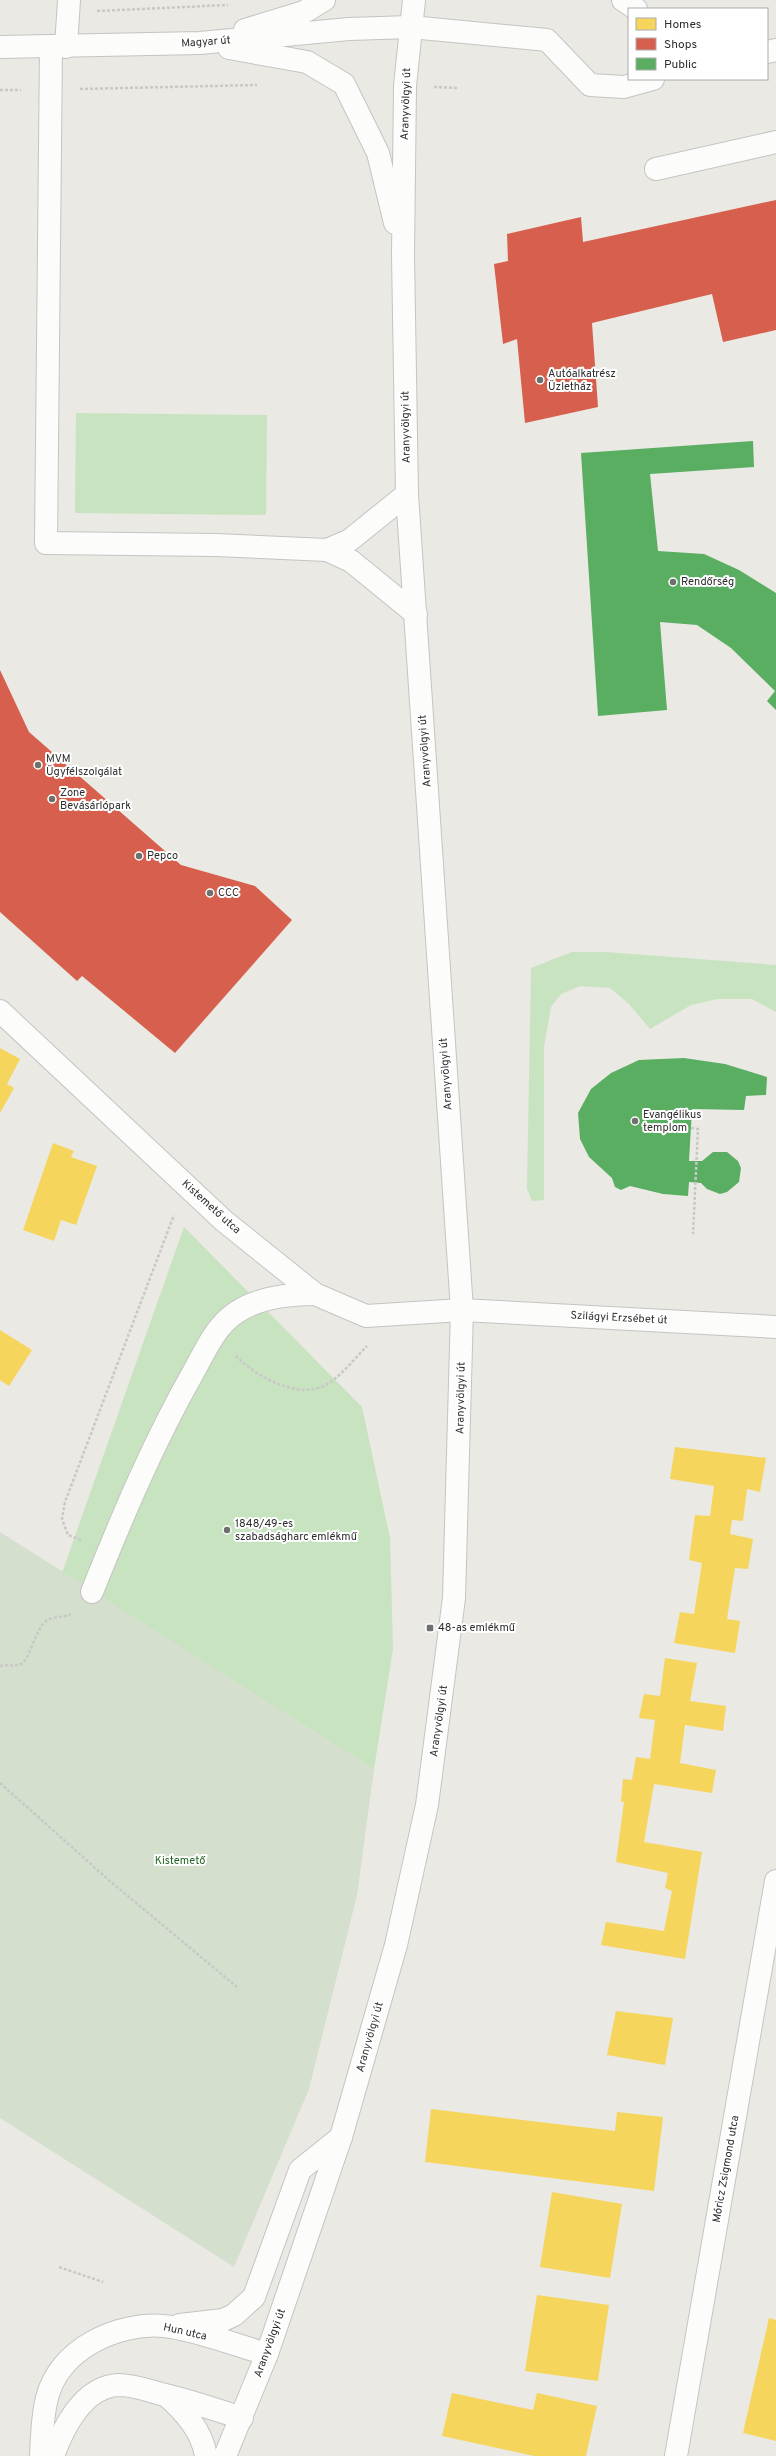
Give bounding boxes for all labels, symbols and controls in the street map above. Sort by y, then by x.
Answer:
legend [628,8,768,80]
text: Homes [664,17,701,33]
street label: Magyar út [181,33,231,51]
text: Shops [664,37,697,53]
text: Public [664,57,697,73]
street label: Aranyvölgyi út [398,68,414,140]
place label: Autóalkatrész Üzletház [548,367,616,394]
marker: Autóalkatrész Üzletház [535,375,545,385]
street label: Aranyvölgyi út [398,391,414,463]
place label: Rendőrség [681,575,734,589]
marker: Rendőrség [668,577,678,587]
street label: Aranyvölgyi út [415,714,435,788]
place label: MVM Ügyfélszolgálat [46,752,122,779]
marker: MVM Ügyfélszolgálat [33,760,43,770]
place label: Zone Bevásárlópark [60,786,131,813]
marker: Zone Bevásárlópark [47,794,57,804]
place label: Pepco [147,849,178,863]
marker: Pepco [134,851,144,861]
place label: CCC [218,886,239,900]
marker: CCC [205,888,215,898]
street label: Aranyvölgyi út [436,1037,456,1111]
place label: Evangélikus templom [643,1108,701,1135]
marker: Evangélikus templom [630,1116,640,1126]
street label: Kistemető utca [179,1177,244,1237]
street label: Szilágyi Erzsébet út [570,1308,668,1328]
street label: Aranyvölgyi út [453,1362,469,1434]
place label: 1848/49-es szabadságharc emlékmű [235,1517,358,1544]
marker: 1848/49-es szabadságharc emlékmű [222,1525,232,1535]
place label: 48-as emlékmű [438,1621,516,1635]
marker: 48-as emlékmű [425,1623,435,1633]
street label: Aranyvölgyi út [427,1684,451,1758]
park label: Kistemető [155,1854,206,1868]
street label: Aranyvölgyi út [353,2000,387,2074]
street label: Móricz Zsigmond utca [710,2114,742,2224]
street label: Aranyvölgyi út [251,2307,289,2379]
street label: Hun utca [162,2320,208,2344]

